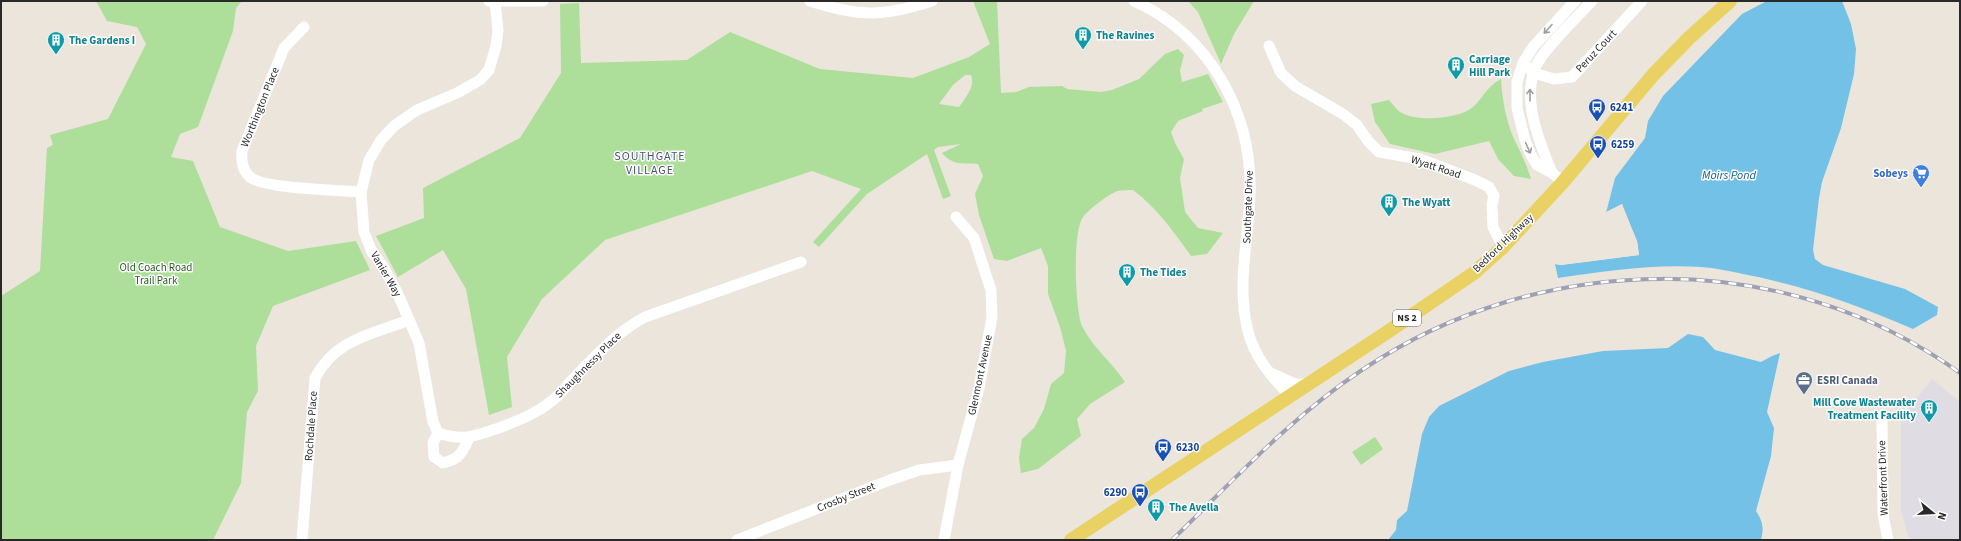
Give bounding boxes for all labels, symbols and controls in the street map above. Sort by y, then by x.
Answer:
one-way arrow [1544,24,1553,35]
building icon: The Ravines [1073,25,1093,50]
street label: Peruz Court [1572,26,1620,76]
place label: The Ravines [1096,28,1155,43]
building icon: The Gardens I [46,30,66,55]
place label: The Gardens I [69,33,135,48]
place label: Carriage Hill Park [1469,52,1510,80]
building icon: Carriage Hill Park [1446,55,1466,80]
street label: Worthington Place [237,64,283,149]
one-way arrow [1526,89,1534,102]
bus stop icon: 6241 [1587,97,1607,122]
place label: 6241 [1610,100,1633,115]
bus stop icon: 6259 [1588,134,1608,159]
place label: 6259 [1611,137,1634,152]
one-way arrow [1525,142,1532,154]
district label: SOUTHGATE VILLAGE [614,148,686,179]
street label: Wyatt Road [1409,152,1463,182]
supermarket icon: Sobeys [1911,163,1931,188]
place label: Sobeys [1873,166,1908,181]
water label: Moirs Pond [1702,167,1757,184]
street label: Southgate Drive [1239,170,1257,244]
building icon: The Wyatt [1379,192,1399,217]
place label: The Wyatt [1402,195,1451,210]
street label: Bedford Highway [1469,210,1537,276]
street label: Vanier Way [367,248,405,300]
park label: Old Coach Road Trail Park [120,260,192,288]
building icon: The Tides [1117,262,1137,287]
place label: The Tides [1140,265,1186,280]
road number: NS 2 [1393,310,1421,326]
street label: Shaughnessy Place [552,328,625,401]
street label: Glenmont Avenue [964,333,996,417]
office icon: ESRI Canada [1794,370,1814,395]
place label: ESRI Canada [1817,373,1878,388]
street label: Rochdale Place [301,390,321,461]
place label: Mill Cove Wastewater Treatment Facility [1813,395,1917,423]
building icon: Mill Cove Wastewater Treatment Facility [1919,398,1939,423]
bus stop icon: 6230 [1153,437,1173,462]
place label: 6230 [1176,440,1199,455]
street label: Waterfront Drive [1874,440,1892,516]
street label: Crosby Street [815,478,878,515]
bus stop icon: 6290 [1130,482,1150,507]
place label: 6290 [1104,485,1127,500]
north arrow [1913,493,1953,533]
building icon: The Avella [1146,497,1166,522]
place label: The Avella [1169,500,1219,515]
text: N [1934,510,1950,522]

